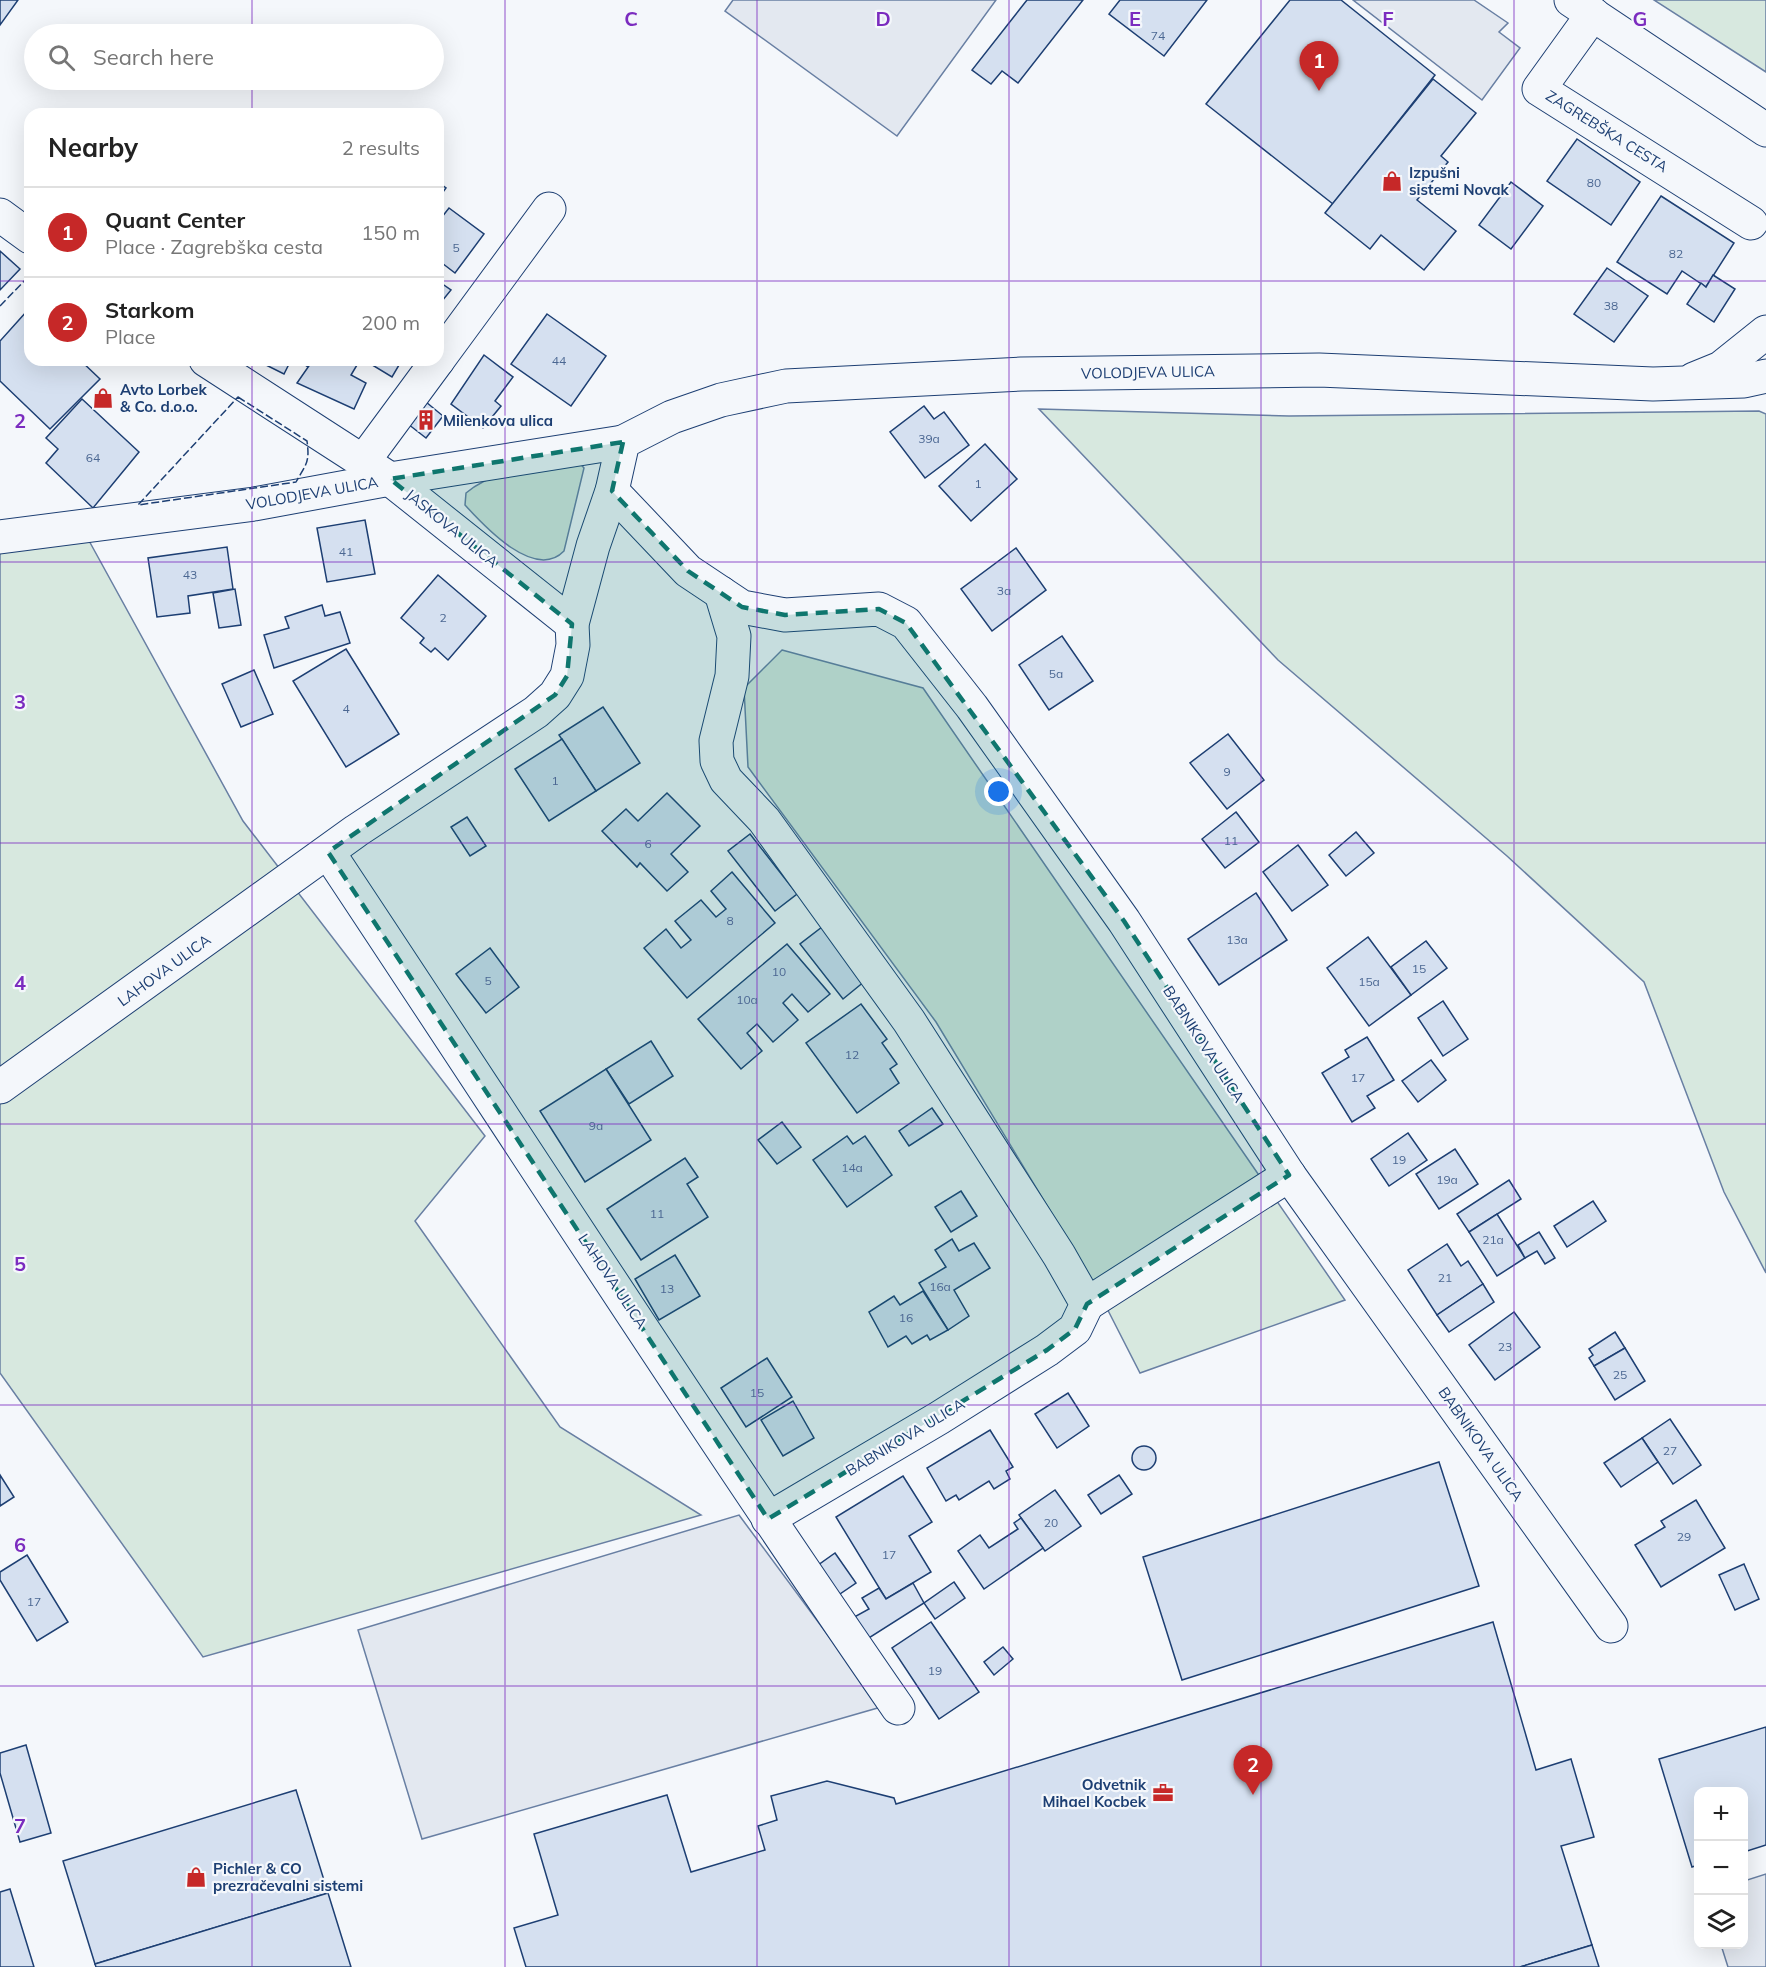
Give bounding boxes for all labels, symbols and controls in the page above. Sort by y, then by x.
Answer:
text: C [624,6,638,31]
text: D [875,6,891,31]
text: E [1129,6,1141,31]
text: F [1382,6,1394,31]
text: G [1633,6,1647,31]
search box [24,24,444,90]
house number: 74 [1151,28,1165,43]
icon: search [45,41,78,74]
pin: 1 [1300,42,1338,91]
text: Search here [93,43,214,71]
street label: ZAGREBŠKA CESTA [1542,86,1672,176]
text: Nearby [48,131,138,164]
text: 2 results [342,135,420,160]
place label: Izpušni sistemi Novak [1409,163,1510,199]
shop icon: Izpušni sistemi Novak [1380,169,1404,193]
house number: 80 [1587,175,1601,190]
text: Quant Center [105,206,245,234]
text: 1 [62,220,74,245]
text: 150 m [361,220,420,245]
text: Place · Zagrebška cesta [105,234,323,259]
house number: 5 [452,240,460,255]
house number: 82 [1669,246,1683,261]
text: Starkom [105,296,194,324]
house number: 38 [1604,298,1618,313]
text: 2 [62,310,74,335]
text: 200 m [361,310,420,335]
text: Place [105,324,155,349]
house number: 44 [552,353,566,368]
street label: VOLODJEVA ULICA [1081,361,1215,383]
place label: Avto Lorbek & Co. d.o.o. [120,380,207,416]
shop icon: Avto Lorbek & Co. d.o.o. [91,386,115,410]
text: 2 [14,408,26,433]
building icon: Milenkova ulica [414,408,438,432]
place label: Milenkova ulica [443,411,553,430]
house number: 39a [918,431,940,446]
house number: 64 [86,450,100,465]
street label: VOLODJEVA ULICA [244,472,380,514]
house number: 1 [974,476,982,491]
street label: JASKOVA ULICA [402,485,502,571]
house number: 41 [339,544,353,559]
house number: 43 [183,567,197,582]
house number: 3a [997,583,1011,598]
house number: 2 [439,610,447,625]
house number: 5a [1049,666,1063,681]
text: 3 [14,689,26,714]
house number: 4 [342,701,350,716]
house number: 9 [1223,764,1231,779]
house number: 1 [551,773,559,788]
your location [984,777,1013,806]
house number: 11 [1224,833,1238,848]
house number: 6 [644,836,652,851]
house number: 8 [726,913,734,928]
street label: LAHOVA ULICA [114,930,214,1010]
house number: 13a [1226,932,1248,947]
house number: 15 [1412,961,1426,976]
house number: 10 [772,964,786,979]
text: 4 [14,970,26,995]
house number: 5 [484,973,492,988]
house number: 15a [1358,974,1380,989]
street label: BABNIKOVA ULICA [1159,982,1249,1106]
house number: 10a [736,992,758,1007]
house number: 12 [845,1047,859,1062]
house number: 17 [1351,1070,1365,1085]
house number: 9a [589,1118,603,1133]
house number: 19 [1392,1152,1406,1167]
house number: 14a [841,1160,863,1175]
house number: 19a [1436,1172,1458,1187]
house number: 11 [650,1206,664,1221]
street label: LAHOVA ULICA [574,1230,652,1332]
house number: 21a [1482,1232,1504,1247]
text: 5 [14,1251,26,1276]
house number: 21 [1438,1270,1452,1285]
house number: 16a [929,1279,951,1294]
house number: 13 [660,1281,674,1296]
house number: 16 [899,1310,913,1325]
house number: 23 [1498,1339,1512,1354]
house number: 25 [1613,1367,1627,1382]
street label: BABNIKOVA ULICA [1434,1383,1528,1505]
house number: 15 [750,1385,764,1400]
street label: BABNIKOVA ULICA [842,1394,968,1480]
house number: 27 [1663,1443,1677,1458]
house number: 20 [1044,1515,1058,1530]
house number: 29 [1677,1529,1691,1544]
text: 6 [14,1532,26,1557]
house number: 17 [882,1547,896,1562]
house number: 17 [27,1594,41,1609]
house number: 19 [928,1663,942,1678]
pin: 2 [1234,1746,1272,1795]
place label: Odvetnik Mihael Kocbek [1042,1775,1147,1811]
office icon: Odvetnik Mihael Kocbek [1151,1781,1175,1805]
map controls [1694,1787,1748,1949]
button: + [1694,1787,1748,1841]
text: 7 [14,1813,26,1838]
button: − [1694,1841,1748,1895]
place label: Pichler & CO prezračevalni sistemi [213,1859,363,1895]
shop icon: Pichler & CO prezračevalni sistemi [184,1865,208,1889]
button: layers [1694,1895,1748,1949]

